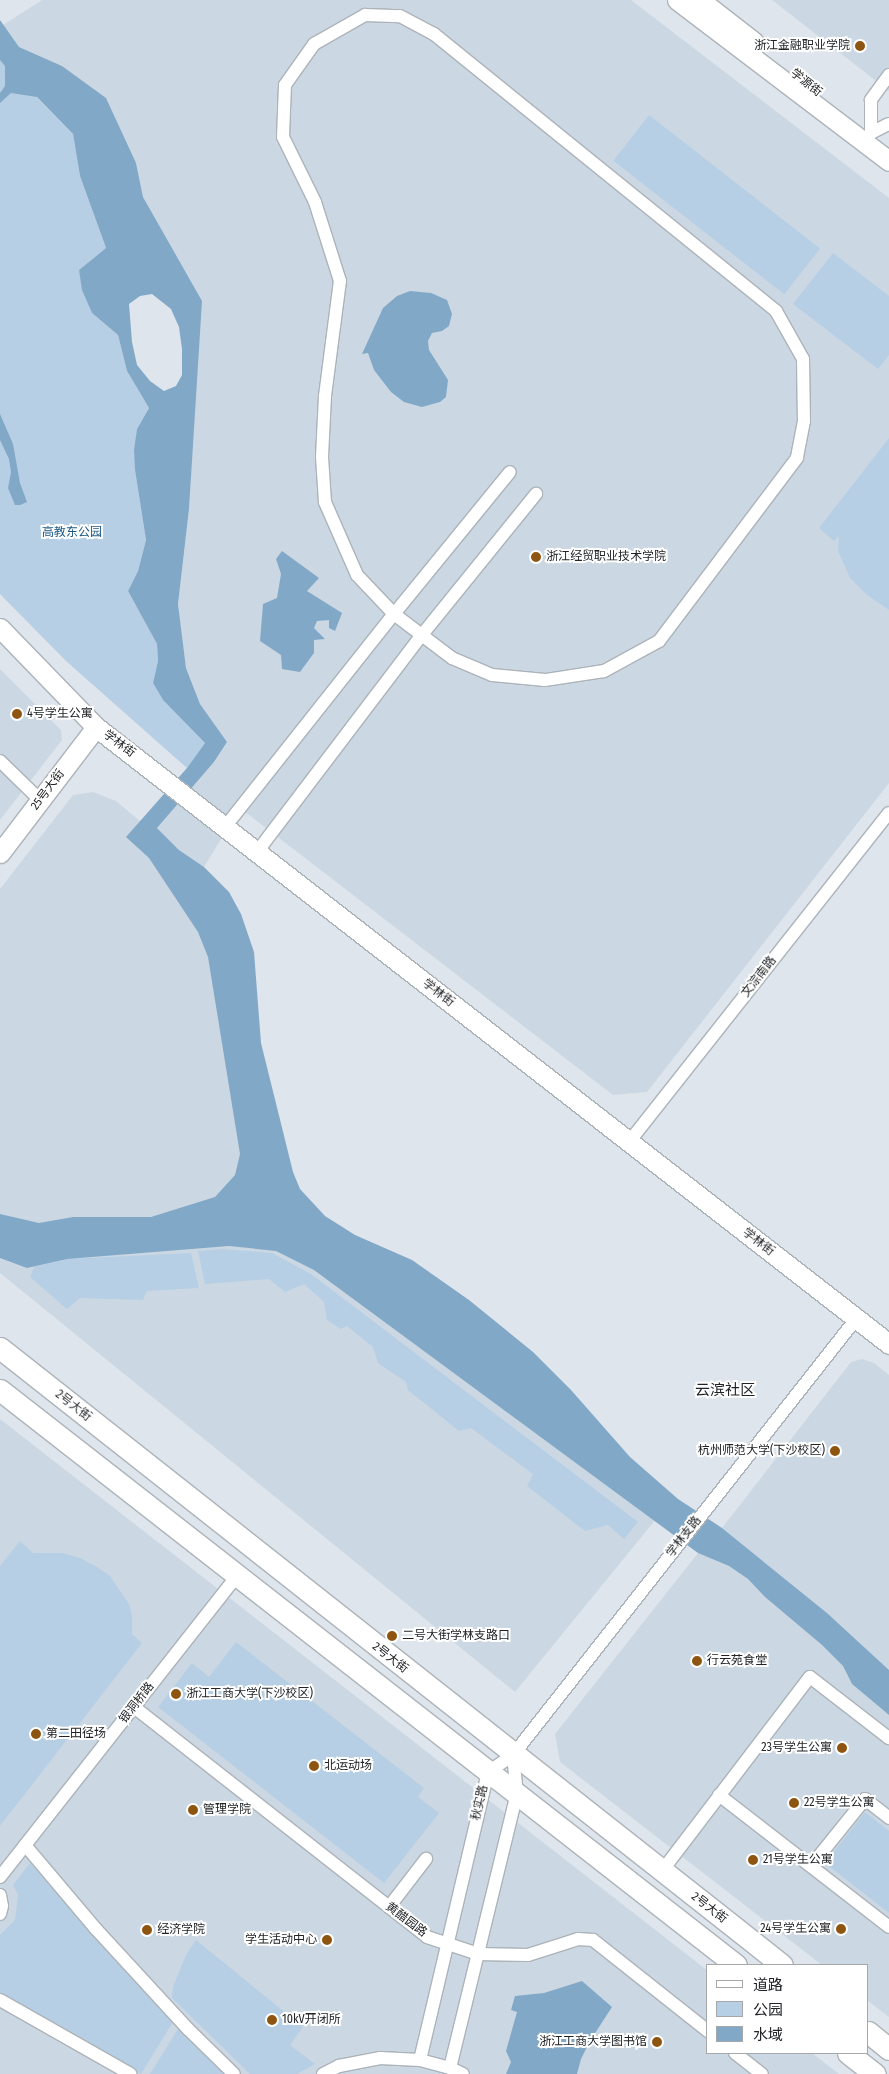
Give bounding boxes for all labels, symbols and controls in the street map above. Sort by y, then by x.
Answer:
place label: 浙江金融职业学院 [754,39,850,53]
marker: 浙江金融职业学院 [854,40,866,52]
street label: 学源街 [787,66,825,100]
park label: 高教东公园 [42,526,102,540]
place label: 浙江经贸职业技术学院 [546,550,666,564]
marker: 浙江经贸职业技术学院 [530,551,542,563]
place label: 4号学生公寓 [27,707,93,721]
marker: 4号学生公寓 [11,708,23,720]
street label: 学林街 [100,727,138,761]
street label: 25号大街 [28,767,68,813]
street label: 文淙南路 [739,954,779,1000]
street label: 学林街 [419,976,457,1010]
street label: 学林街 [739,1225,777,1259]
district label: 云滨社区 [695,1382,755,1400]
street label: 2号大街 [52,1388,94,1424]
place label: 杭州师范大学(下沙校区) [698,1444,825,1458]
marker: 杭州师范大学(下沙校区) [829,1445,841,1457]
street label: 学林支路 [664,1514,704,1560]
place label: 二号大街学林支路口 [402,1629,510,1643]
marker: 二号大街学林支路口 [386,1630,398,1642]
street label: 2号大街 [369,1640,411,1676]
place label: 行云苑食堂 [707,1654,767,1668]
marker: 行云苑食堂 [691,1655,703,1667]
street label: 银洞桥路 [117,1680,157,1726]
place label: 浙江工商大学(下沙校区) [186,1687,313,1701]
marker: 浙江工商大学(下沙校区) [170,1688,182,1700]
place label: 第二田径场 [46,1727,106,1741]
marker: 第二田径场 [30,1728,42,1740]
place label: 23号学生公寓 [761,1741,832,1755]
marker: 23号学生公寓 [836,1742,848,1754]
place label: 北运动场 [324,1759,372,1773]
marker: 北运动场 [308,1760,320,1772]
street label: 秋实路 [469,1784,491,1822]
place label: 22号学生公寓 [804,1796,875,1810]
marker: 22号学生公寓 [788,1797,800,1809]
place label: 管理学院 [203,1803,251,1817]
marker: 管理学院 [187,1804,199,1816]
place label: 21号学生公寓 [763,1853,833,1867]
marker: 21号学生公寓 [747,1854,759,1866]
street label: 2号大街 [688,1890,730,1926]
street label: 黄醋园路 [382,1900,430,1940]
place label: 24号学生公寓 [760,1922,831,1936]
place label: 经济学院 [157,1923,205,1937]
marker: 24号学生公寓 [835,1923,847,1935]
marker: 经济学院 [141,1924,153,1936]
place label: 学生活动中心 [245,1933,317,1947]
marker: 学生活动中心 [321,1934,333,1946]
legend [706,1964,869,2054]
text: 道路 [753,1976,783,1994]
text: 公园 [753,2001,783,2019]
place label: 10kV开闭所 [282,2013,341,2027]
marker: 10kV开闭所 [266,2014,278,2026]
text: 水域 [753,2026,783,2044]
place label: 浙江工商大学图书馆 [539,2035,647,2049]
marker: 浙江工商大学图书馆 [651,2036,663,2048]

